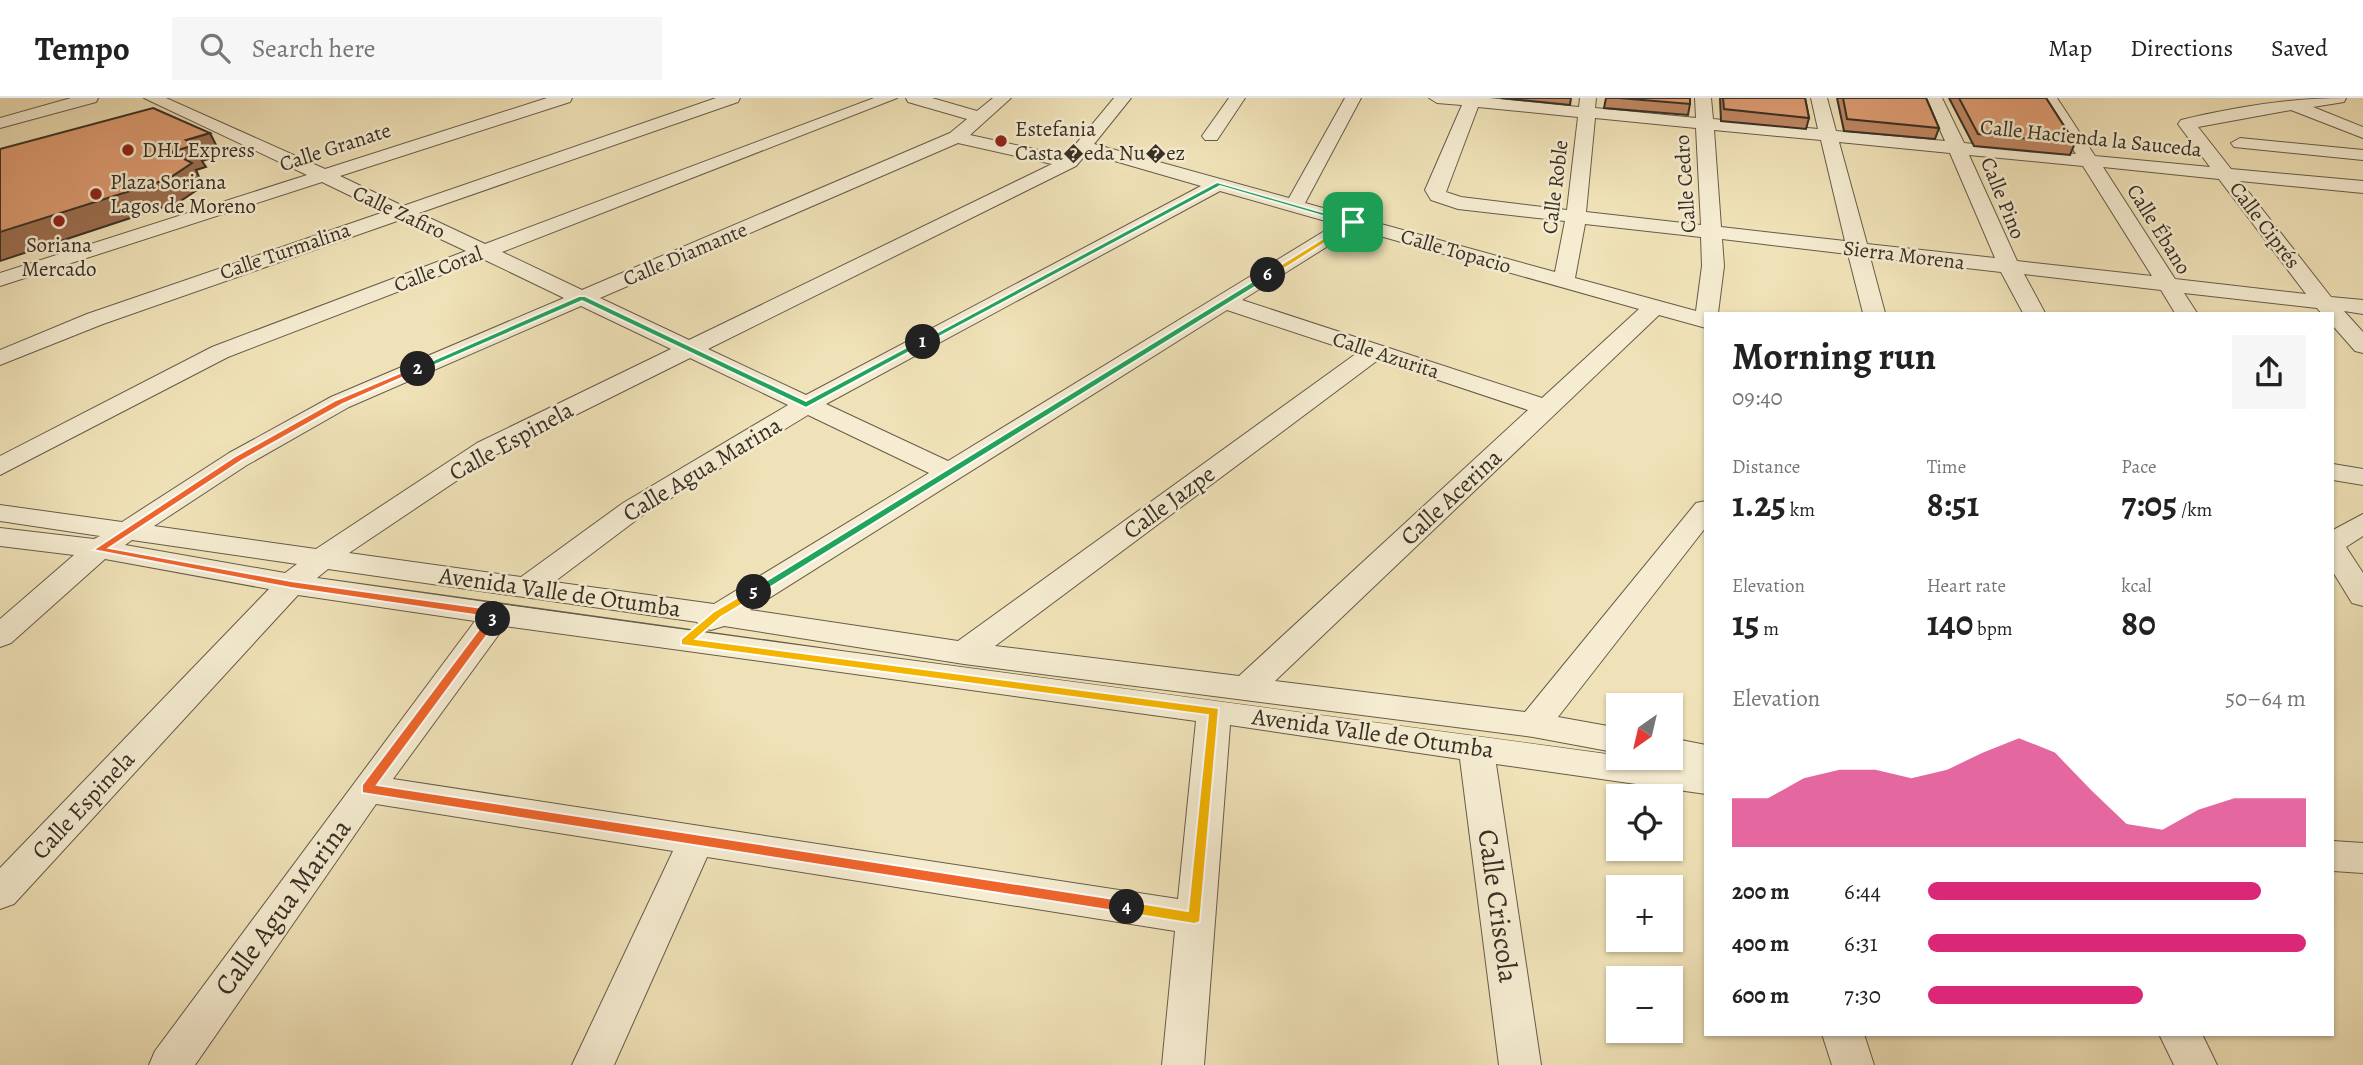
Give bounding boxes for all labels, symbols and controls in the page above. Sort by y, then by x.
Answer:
search box [172,17,662,80]
text: Tempo [35,26,130,71]
icon: search [196,29,234,67]
text: Search here [252,31,375,66]
text: Map [2048,32,2092,64]
text: Directions [2130,32,2233,64]
text: Saved [2271,32,2328,64]
street label: Calle Hacienda la Sauceda [1979,112,2204,164]
place label: Estefania Casta�eda Nu�ez [1015,115,1185,167]
street label: Calle Granate [276,116,394,178]
marker: Estefania Casta�eda Nu�ez [993,133,1009,149]
street label: Calle Cedro [1668,134,1702,234]
place label: DHL Express [142,136,255,164]
street label: Calle Roble [1535,138,1575,236]
marker: DHL Express [120,142,136,158]
street label: Calle Pino [1974,153,2032,243]
place label: Plaza Soriana Lagos de Moreno [110,168,256,220]
street label: Calle Ciprés [2223,176,2307,274]
street label: Calle Zafiro [348,178,450,246]
street label: Calle Ébano [2120,179,2198,279]
marker: Plaza Soriana Lagos de Moreno [88,186,104,202]
pin [1323,192,1383,252]
icon: arrive [1334,203,1372,241]
marker: Soriana Mercado [51,213,67,229]
street label: Calle Turmalina [216,215,354,286]
street label: Calle Diamante [619,215,751,293]
street label: Calle Topacio [1398,222,1514,280]
place label: Soriana Mercado [22,231,96,283]
street label: Sierra Morena [1842,234,1967,276]
street label: Calle Coral [390,239,486,299]
pin: 6 [1250,258,1286,292]
text: 6 [1263,261,1272,287]
pin: 1 [906,324,940,360]
street label: Calle Azurita [1329,325,1443,385]
text: 1 [919,328,926,354]
text: Morning run [1732,330,1936,382]
button: share [2232,335,2306,409]
pin: 2 [400,352,436,386]
text: 2 [413,355,422,381]
text: 09:40 [1732,382,1783,413]
street label: Calle Espinela [443,393,580,488]
street label: Calle Agua Marina [617,409,788,529]
street label: Calle Acerina [1393,441,1509,552]
text: Distance [1732,454,1800,480]
text: Time [1927,454,1966,480]
text: Pace [2121,454,2157,480]
street label: Calle Jazpe [1117,458,1221,546]
text: 1.25 [1732,480,1786,528]
text: 8:51 [1927,480,1979,528]
text: 7:05 [2121,480,2177,528]
text: km [1786,497,1815,523]
text: /km [2177,497,2212,523]
street label: Avenida Valle de Otumba [436,559,684,625]
text: Elevation [1732,573,1805,599]
text: Heart rate [1927,573,2006,599]
text: kcal [2121,573,2152,599]
pin: 5 [736,574,772,610]
text: 5 [749,578,758,604]
text: 15 [1732,599,1759,647]
text: 140 [1927,599,1973,647]
text: 80 [2121,599,2156,647]
pin: 3 [476,602,510,636]
text: 3 [488,605,497,631]
text: m [1759,616,1779,642]
text: bpm [1973,616,2013,642]
text: Elevation [1732,683,1820,714]
text: 50–64 m [2225,683,2306,714]
north arrow [1606,693,1684,770]
map controls [1606,693,1683,1043]
street label: Avenida Valle de Otumba [1249,700,1497,766]
street label: Calle Espinela [24,743,142,866]
button: locate [1606,784,1683,861]
street label: Calle Agua Marina [206,811,360,1003]
street label: Calle Criscola [1468,827,1528,985]
button: + [1606,875,1683,952]
text: 200 m [1732,876,1790,907]
text: 6:44 [1844,876,1881,907]
pin: 4 [1110,890,1144,924]
text: 4 [1122,893,1131,919]
text: 400 m [1732,928,1789,959]
text: 6:31 [1844,928,1878,959]
button: − [1606,966,1683,1043]
text: 600 m [1732,980,1789,1011]
text: 7:30 [1844,980,1881,1011]

